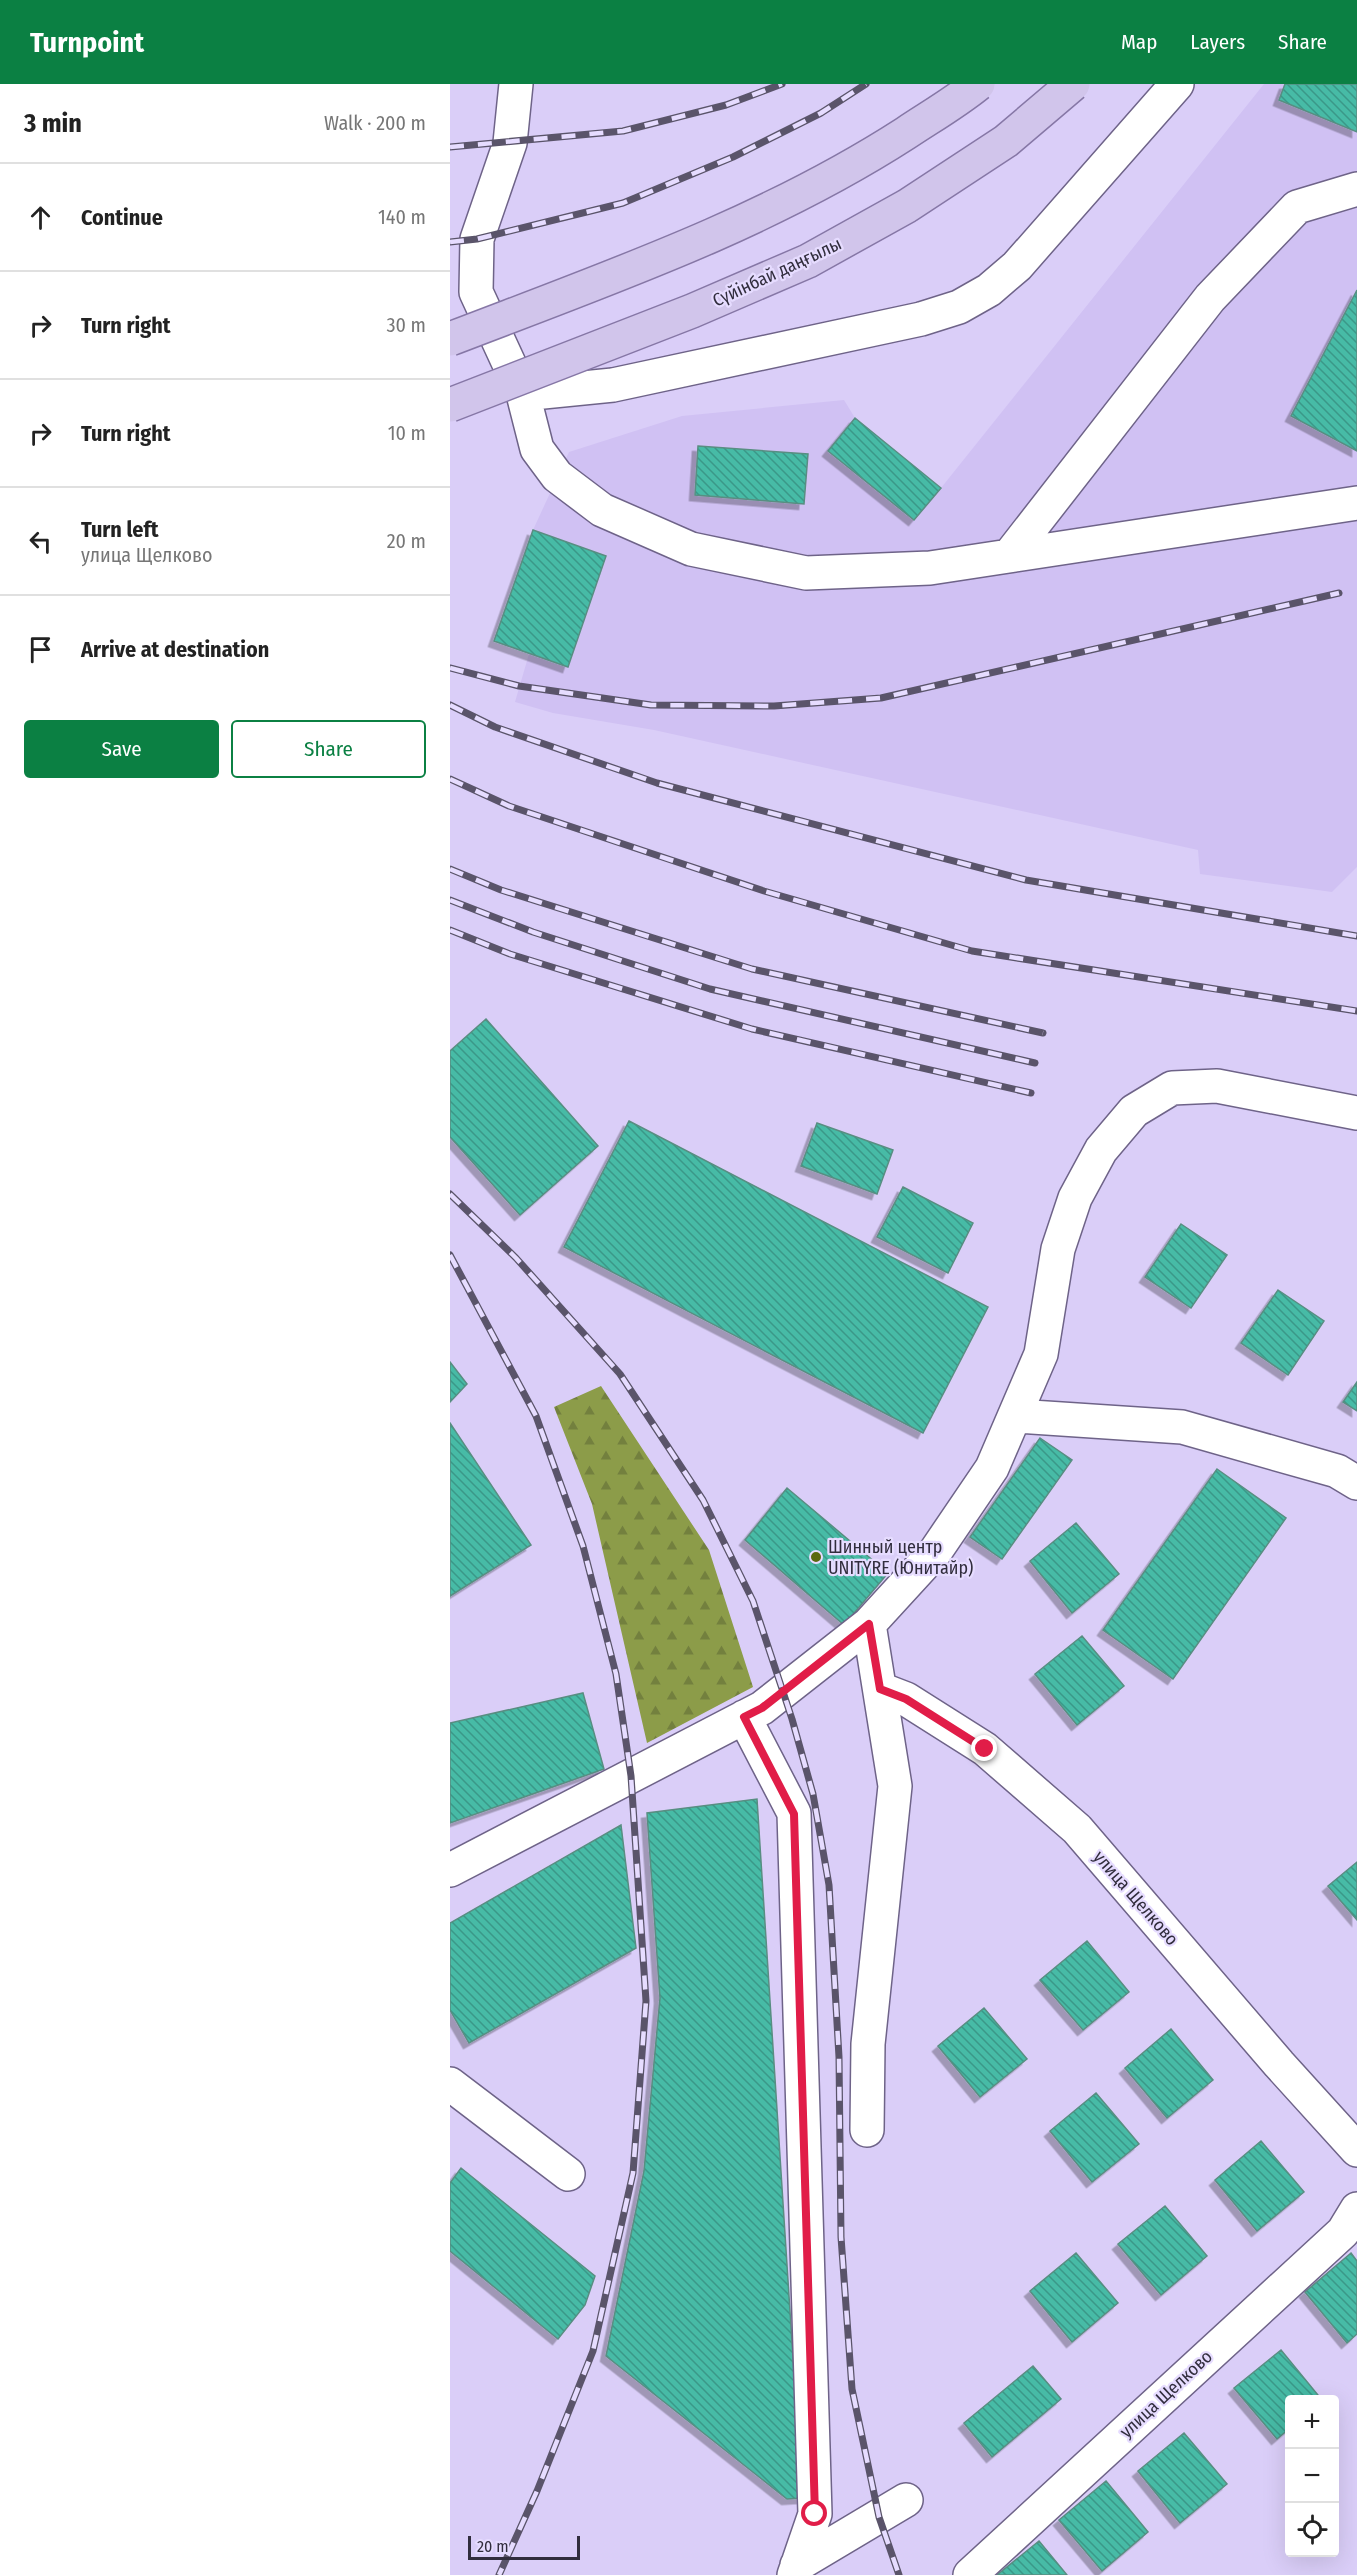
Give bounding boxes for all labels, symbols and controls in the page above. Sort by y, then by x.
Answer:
text: Turnpoint [30,26,144,59]
text: Map [1121,29,1157,55]
text: Layers [1190,29,1245,55]
text: Share [1278,29,1327,55]
text: 3 min [24,108,82,139]
text: Walk · 200 m [324,111,426,135]
icon: ahead [24,201,57,234]
text: Continue [81,204,163,231]
text: 140 m [378,205,426,229]
street label: Сүйінбай даңғылы [709,232,845,312]
icon: right [24,309,57,342]
text: Turn right [81,312,170,339]
text: 30 m [386,313,426,337]
icon: right [24,417,57,450]
text: Turn right [81,420,170,447]
text: 10 m [388,421,426,445]
text: Turn left [81,516,159,543]
icon: left [24,525,57,558]
text: 20 m [387,529,426,553]
text: улица Щелково [81,543,213,567]
icon: arrive [24,633,57,666]
text: Arrive at destination [81,636,269,663]
button: Save [24,720,219,778]
button: Share [231,720,426,778]
place label: Шинный центр UNITYRE (Юнитайр) [828,1536,973,1579]
marker: Шинный центр UNITYRE (Юнитайр) [809,1550,823,1564]
route end [971,1735,997,1761]
street label: улица Щелково [1089,1846,1183,1950]
street label: улица Щелково [1115,2346,1217,2442]
map controls [1285,2395,1339,2557]
button: + [1285,2395,1339,2449]
button: − [1285,2449,1339,2503]
route start [801,2500,827,2526]
button: locate [1285,2503,1339,2557]
scale bar [468,2533,580,2560]
text: 20 m [477,2537,508,2556]

